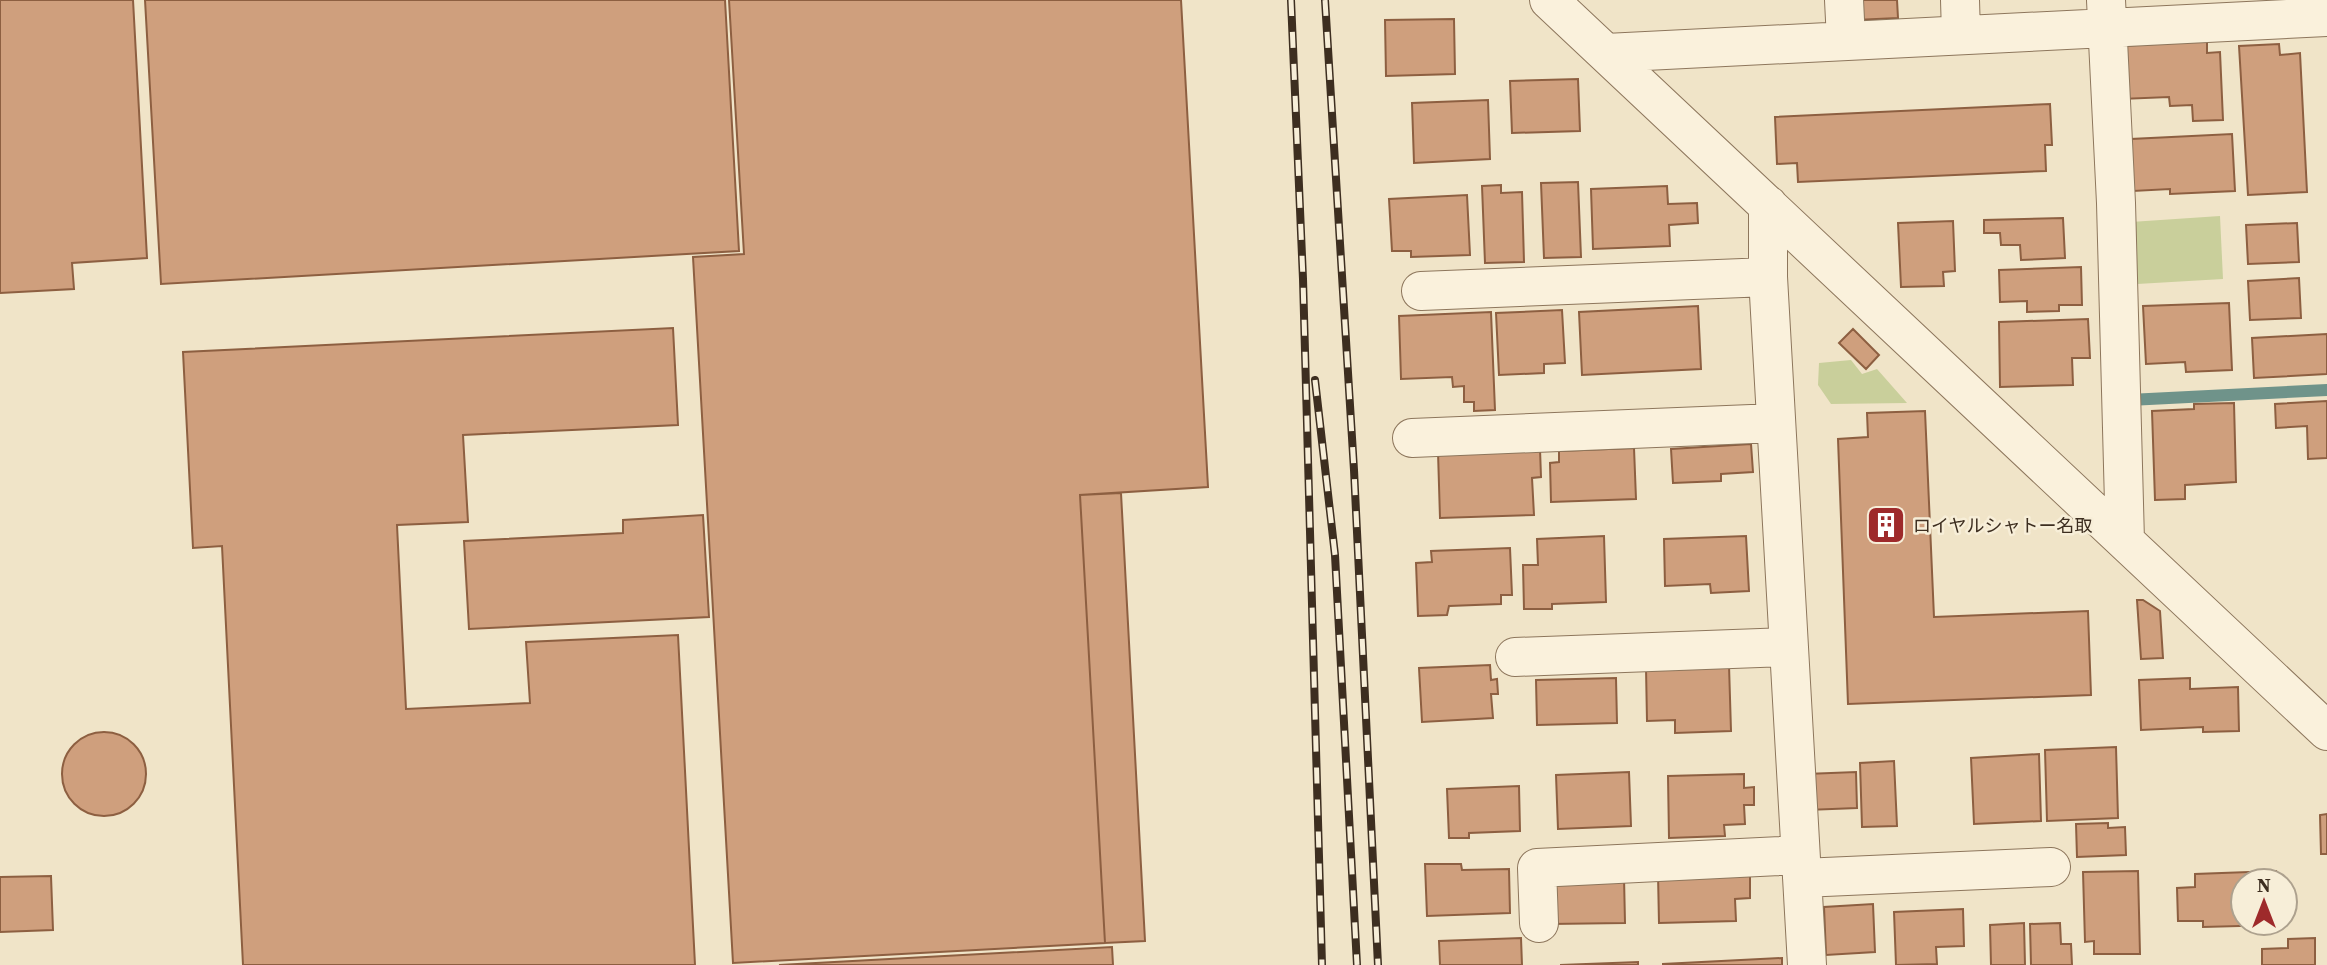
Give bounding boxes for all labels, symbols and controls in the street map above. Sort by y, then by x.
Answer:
building icon: ロイヤルシャトー名取 [1865,504,1907,546]
place label: ロイヤルシャトー名取 [1913,513,2092,538]
north arrow [2229,867,2299,937]
text: N [2257,872,2271,898]

